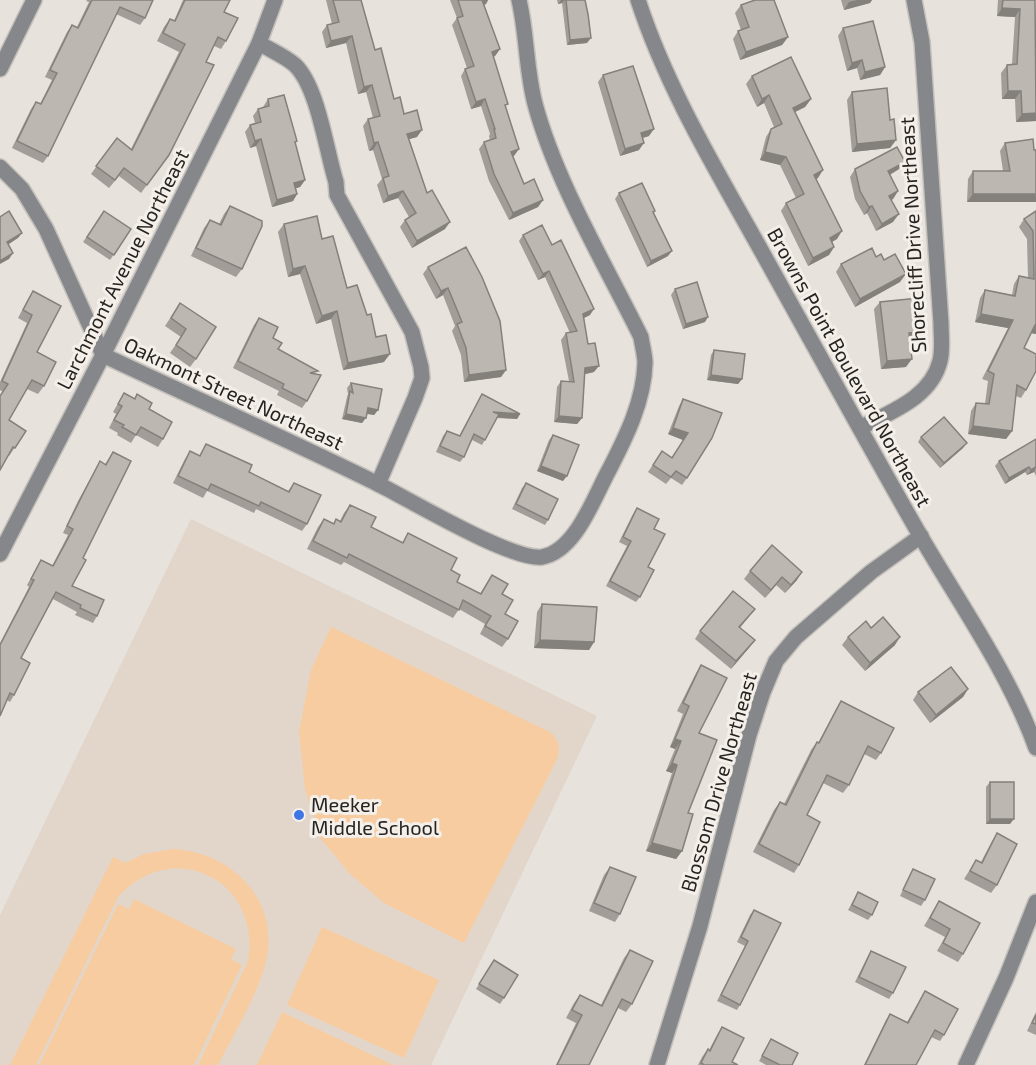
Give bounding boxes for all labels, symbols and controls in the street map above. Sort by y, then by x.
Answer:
street label: Shorecliff Drive Northeast [894,116,930,354]
street label: Larchmont Avenue Northeast [51,145,193,393]
street label: Browns Point Boulevard Northeast [763,223,937,511]
street label: Oakmont Street Northeast [120,332,348,455]
street label: Blossom Drive Northeast [675,669,761,895]
place label: Meeker Middle School [311,792,439,839]
marker: Meeker Middle School [292,808,306,822]

